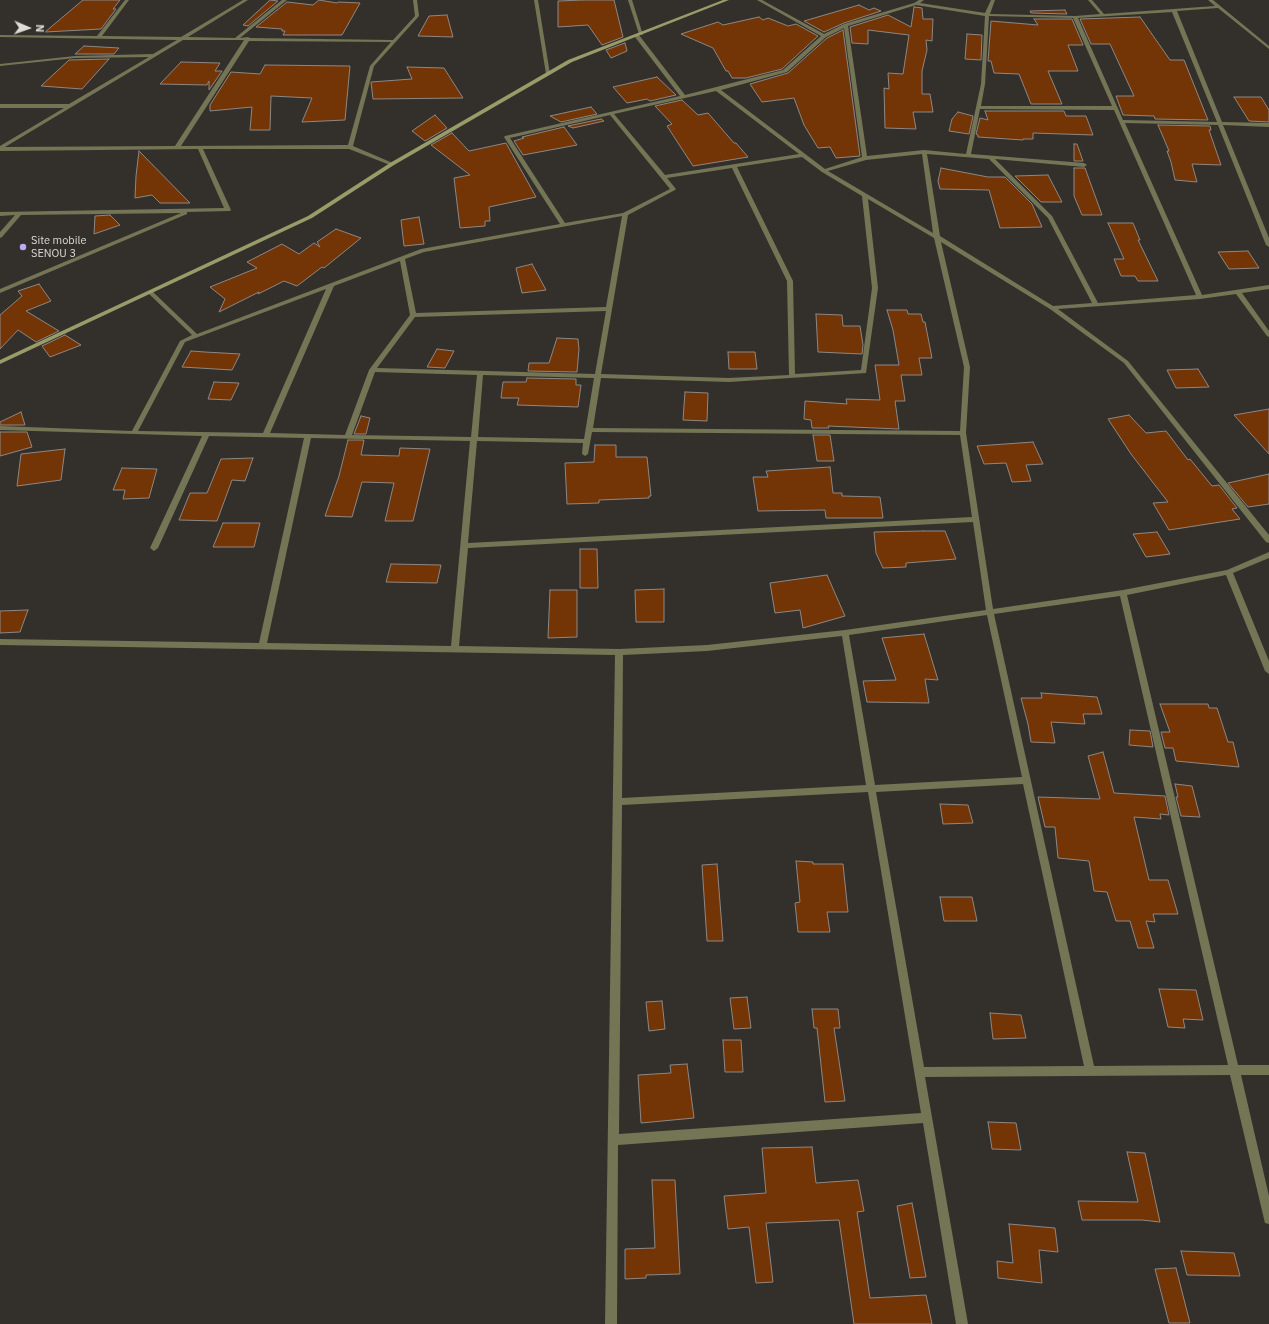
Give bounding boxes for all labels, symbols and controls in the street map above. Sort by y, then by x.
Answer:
north arrow [8,8,48,48]
text: N [33,24,47,33]
place label: Site mobile SENOU 3 [31,234,87,260]
marker: Site mobile SENOU 3 [18,242,28,252]

